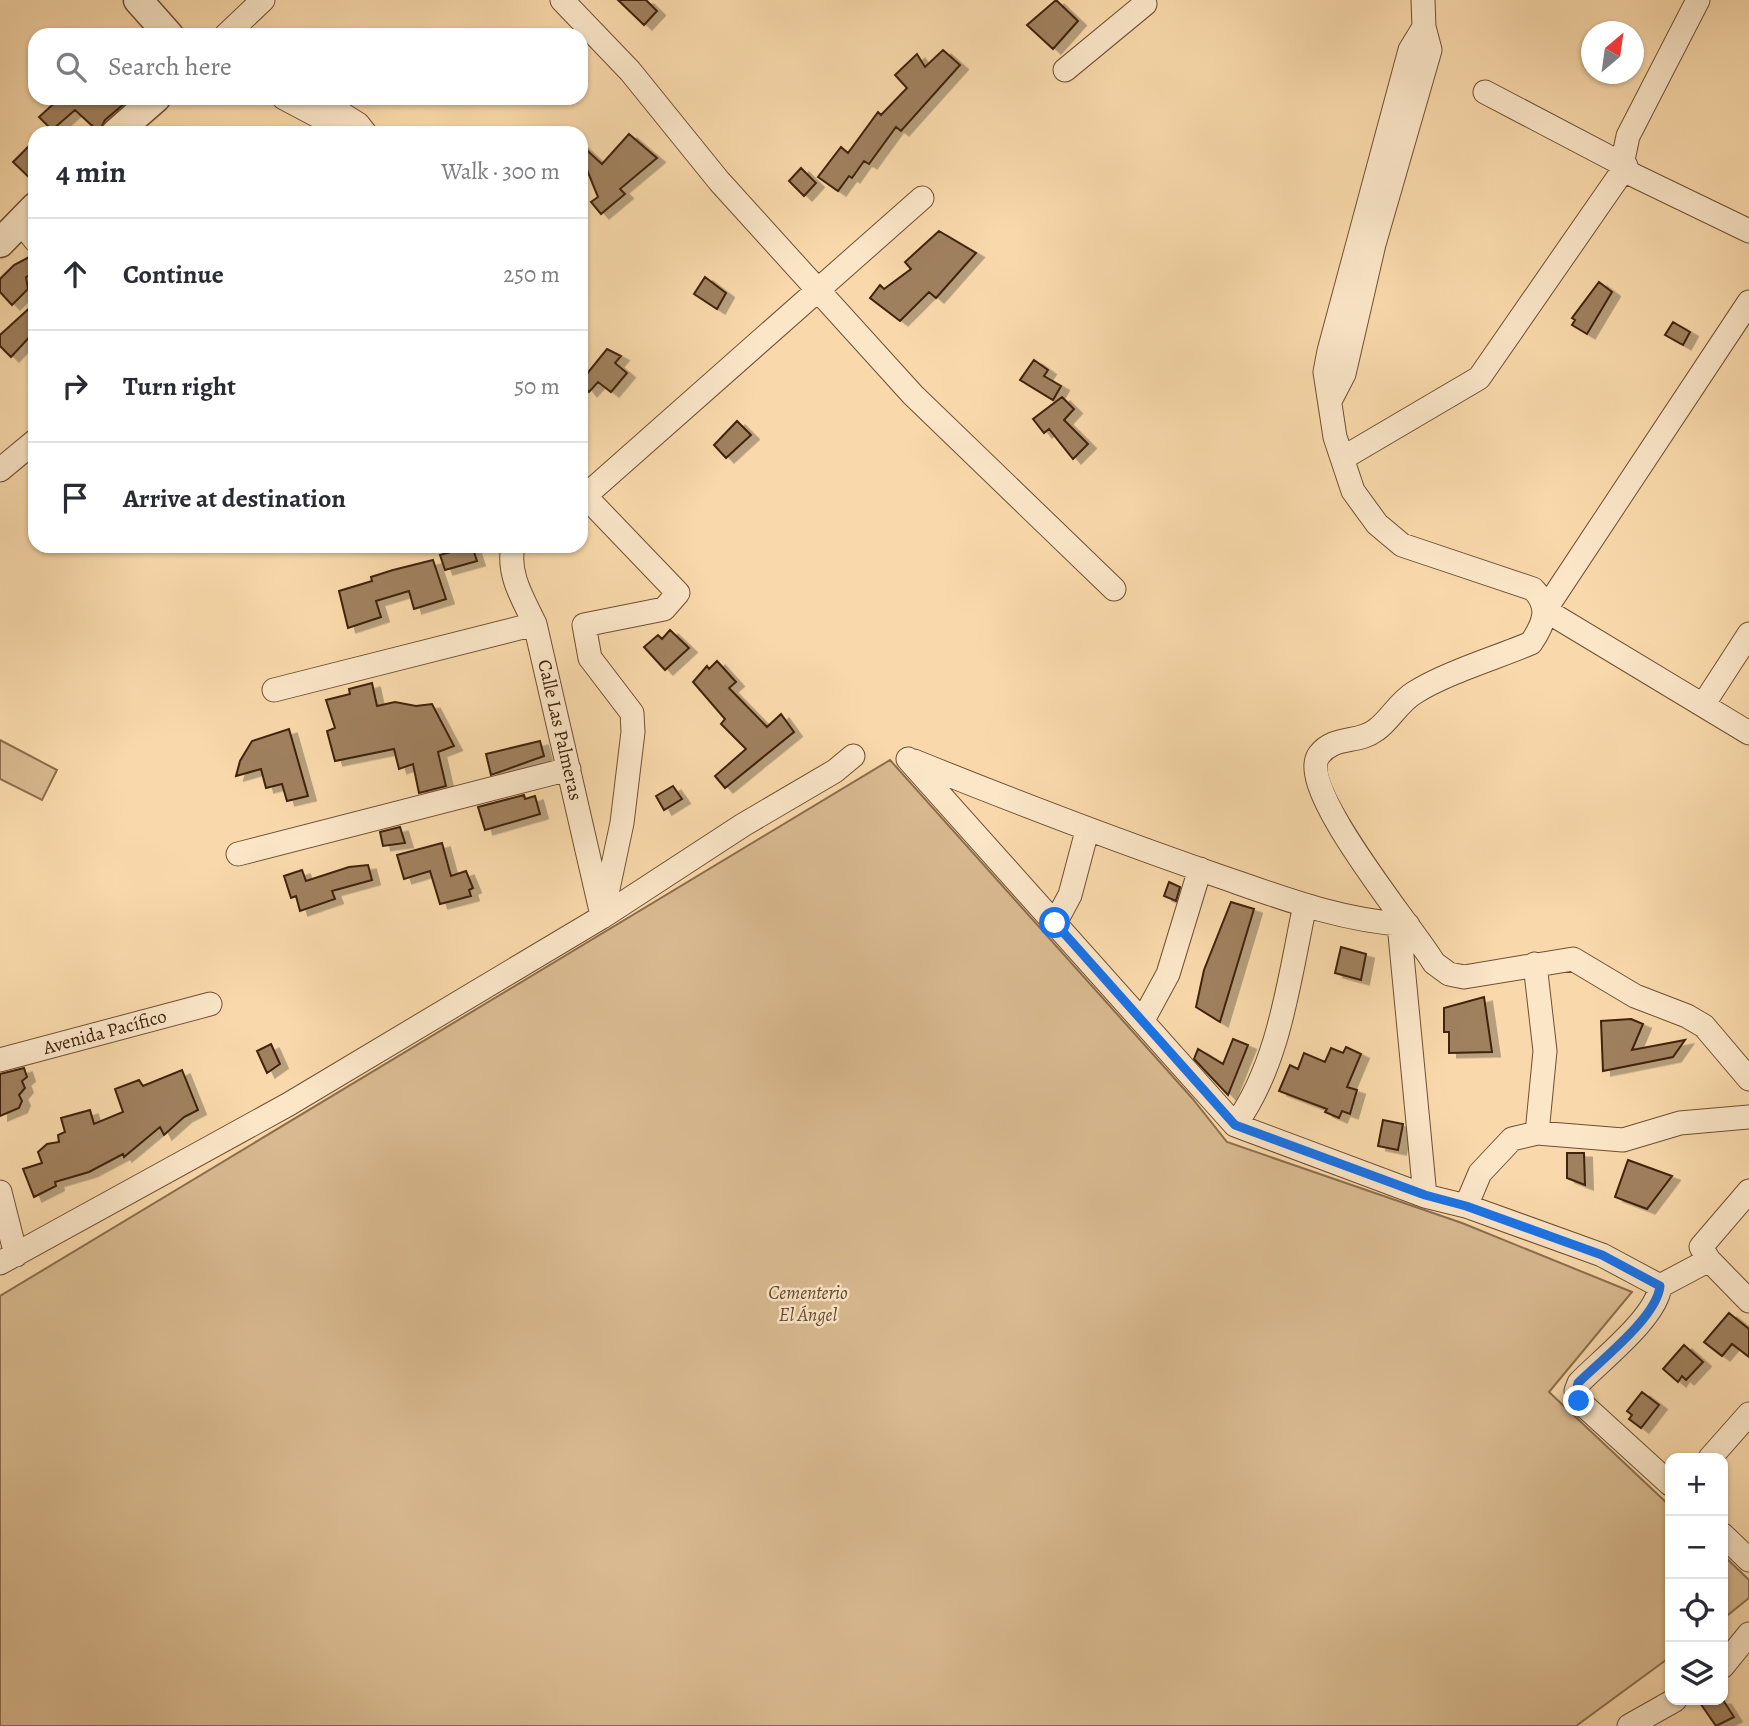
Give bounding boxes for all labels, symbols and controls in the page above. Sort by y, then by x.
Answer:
north arrow [1581,21,1644,84]
search box [28,28,588,105]
icon: search [52,48,90,86]
text: Search here [108,49,232,84]
text: 4 min [56,152,126,192]
text: Walk · 300 m [441,156,560,187]
icon: ahead [56,255,94,293]
text: Continue [123,257,224,292]
text: 250 m [503,259,560,290]
icon: right [56,367,94,405]
text: Turn right [123,369,236,404]
text: 50 m [514,371,560,402]
icon: arrive [56,479,94,517]
text: Arrive at destination [123,481,346,516]
street label: Calle Las Palmeras [531,657,589,803]
route start [1039,907,1070,938]
street label: Avenida Pacífico [39,1003,170,1061]
park label: Cementerio El Ángel [768,1280,848,1328]
route end [1563,1385,1594,1416]
map controls [1665,1453,1728,1705]
button: + [1665,1453,1728,1516]
button: − [1665,1516,1728,1579]
button: locate [1665,1579,1728,1642]
button: layers [1665,1642,1728,1705]

